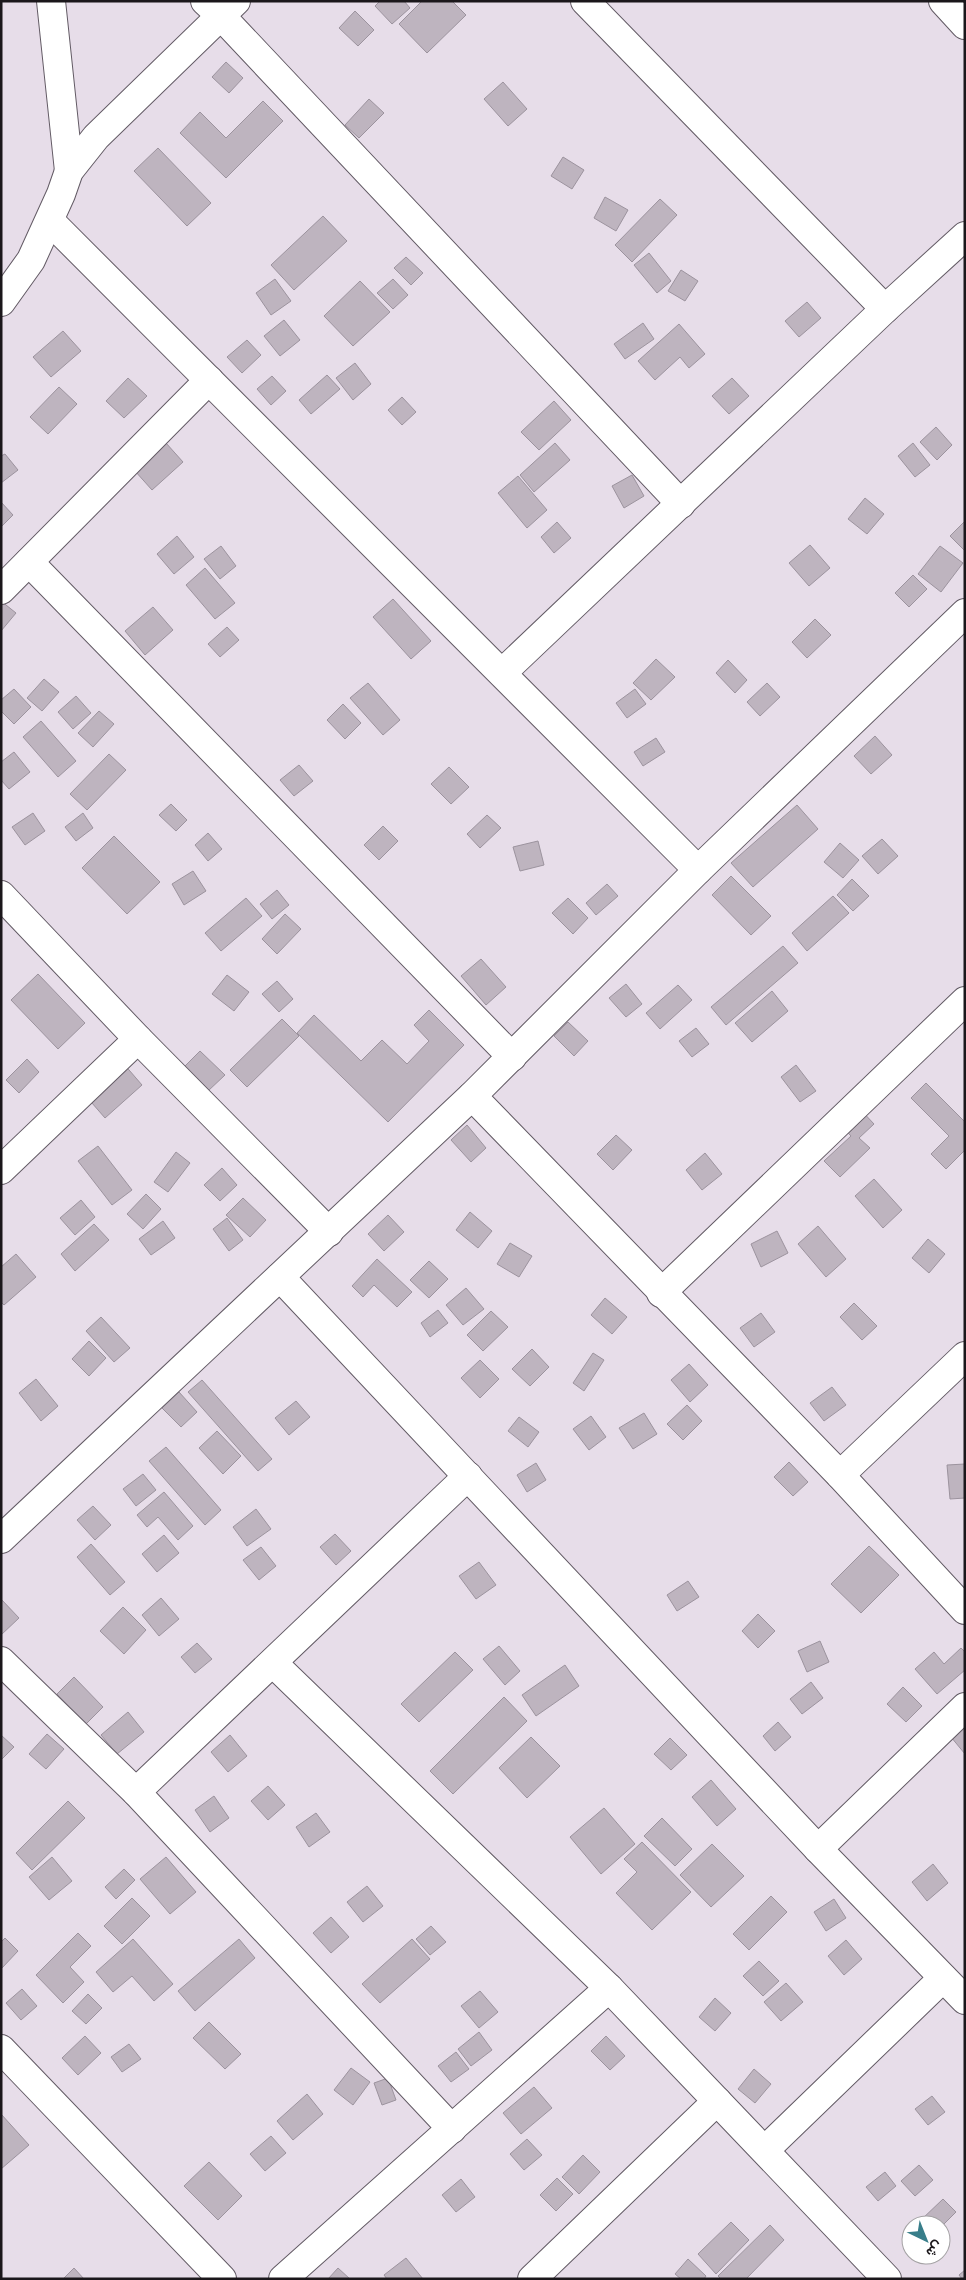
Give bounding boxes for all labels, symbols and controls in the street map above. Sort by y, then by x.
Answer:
north arrow [901,2215,951,2265]
text: ش [922,2237,947,2262]

